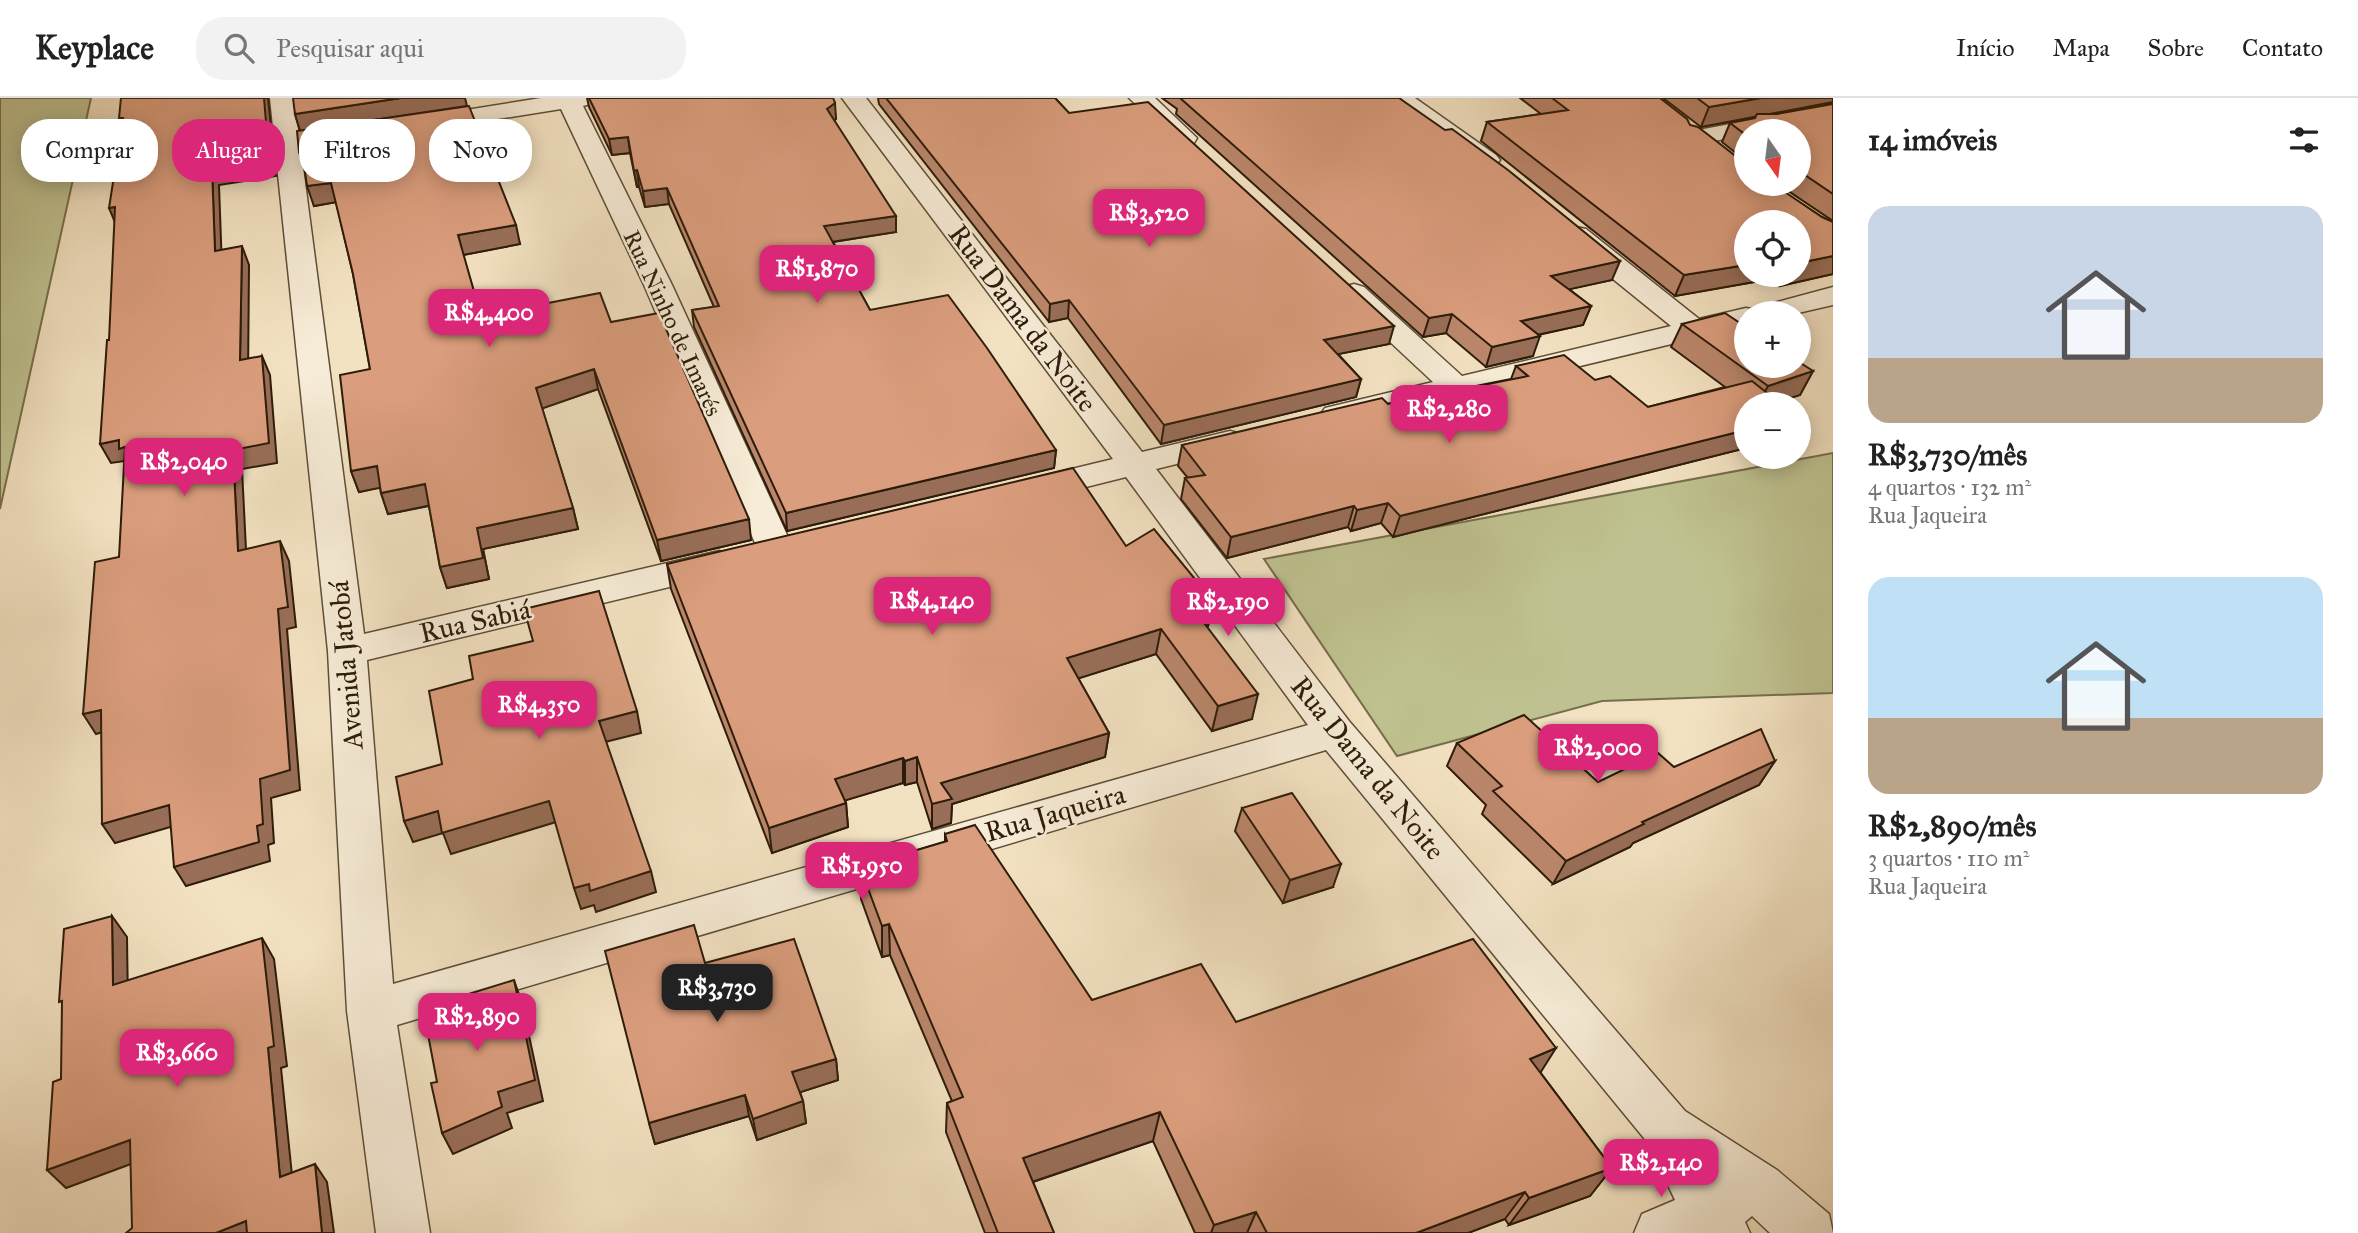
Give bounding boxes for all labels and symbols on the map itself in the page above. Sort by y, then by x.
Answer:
north arrow [1734,119,1811,196]
pin: R$3,520 [1084,190,1214,249]
street label: Rua Dama da Noite [941,217,1105,419]
street label: Rua Ninho de Imarés [618,226,728,420]
pin: R$1,870 [752,246,882,305]
pin: R$4,400 [424,289,554,349]
pin: R$2,280 [1384,386,1514,445]
pin: R$2,040 [119,438,249,498]
pin: R$4,140 [867,578,997,637]
pin: R$2,190 [1163,578,1293,638]
street label: Avenida Jatobá [321,579,371,752]
street label: Rua Sabiá [416,591,534,651]
street label: Rua Dama da Noite [1283,669,1453,867]
pin: R$4,350 [474,682,604,741]
pin: R$2,000 [1533,724,1663,784]
street label: Rua Jaqueira [981,776,1130,850]
pin: R$1,950 [797,842,927,902]
pin: R$3,730 [652,964,782,1024]
pin: R$2,890 [412,993,542,1053]
pin: R$3,660 [112,1030,242,1089]
pin: R$2,140 [1596,1140,1726,1199]

